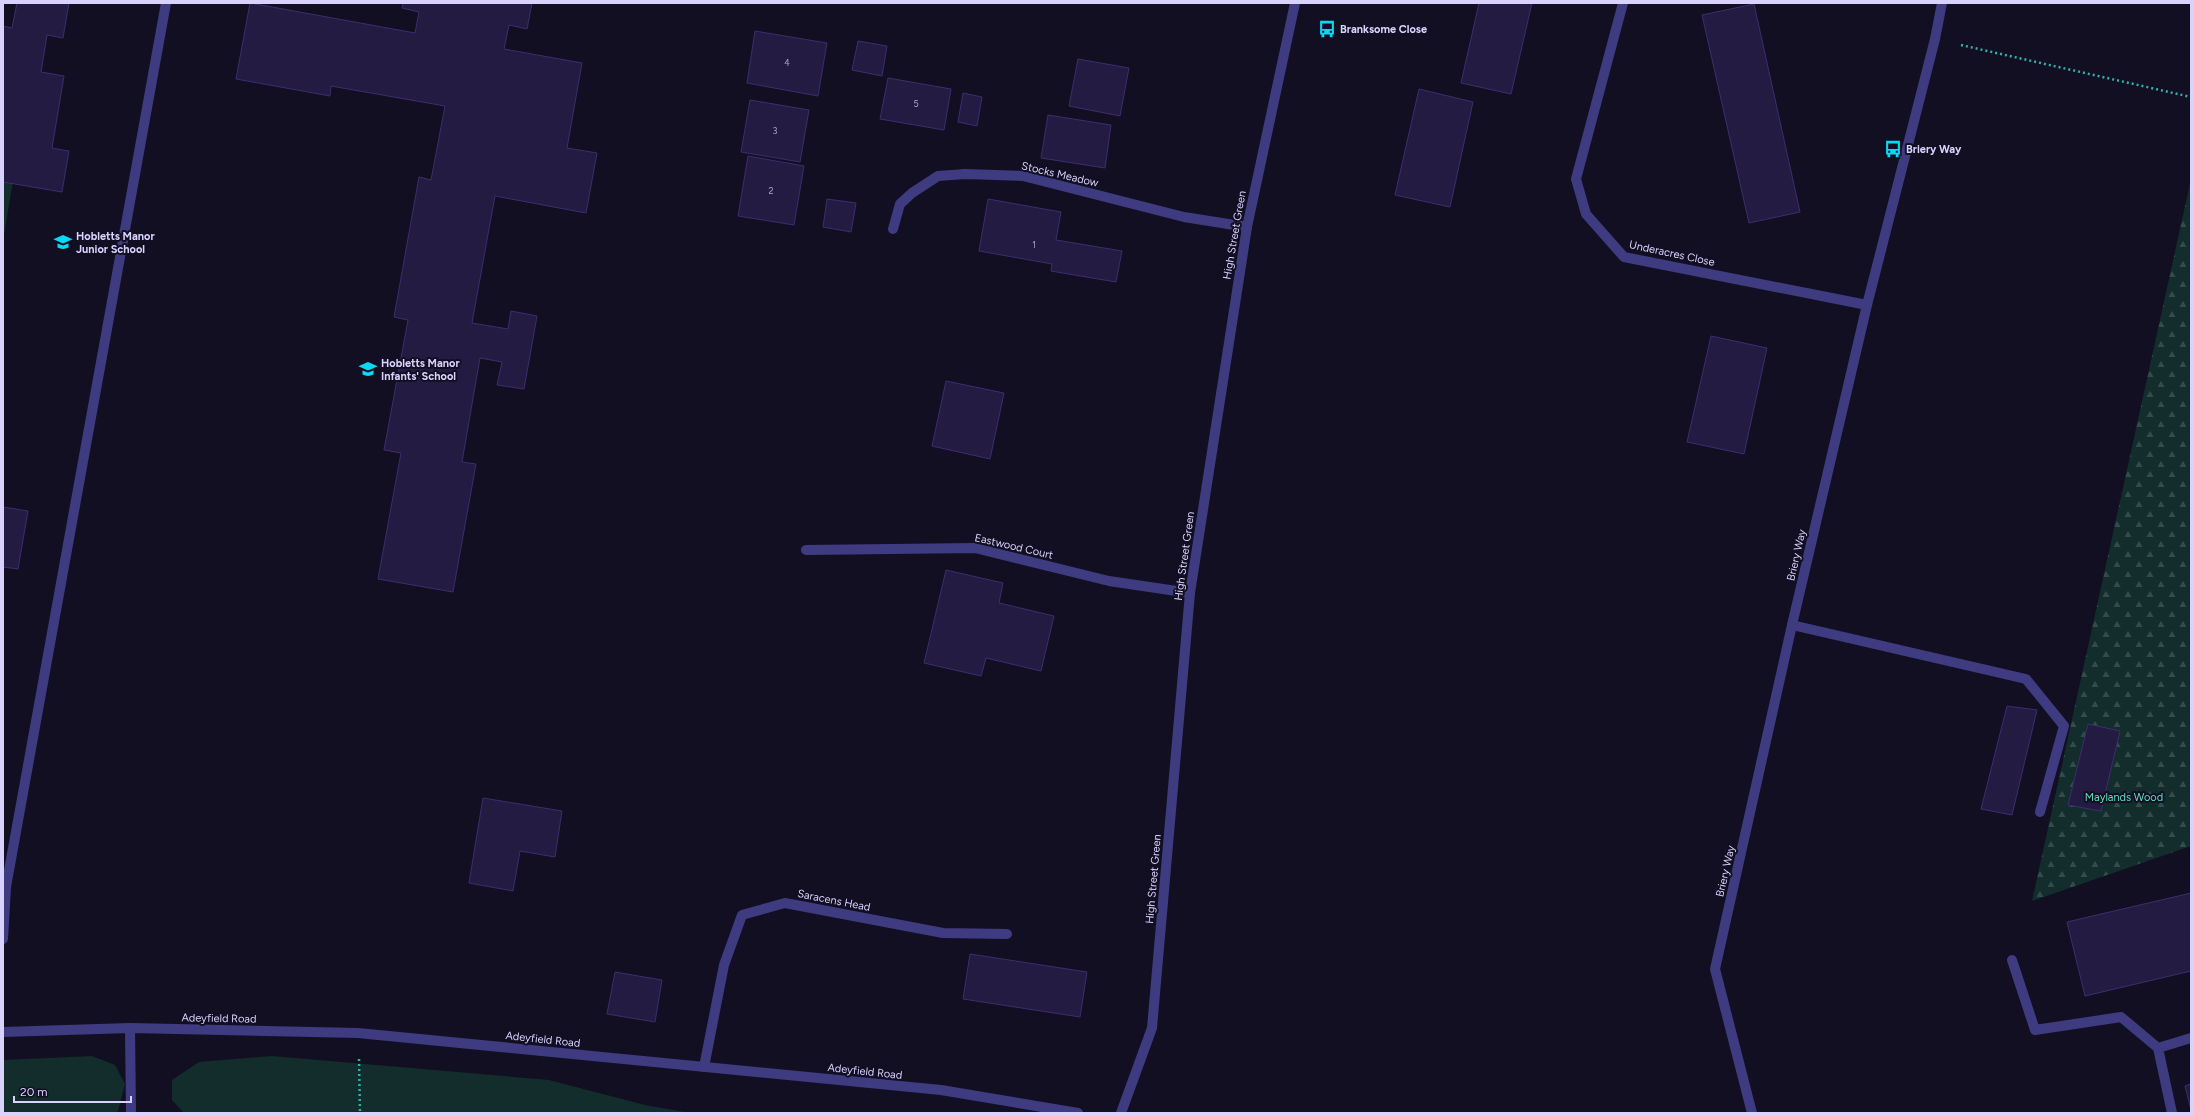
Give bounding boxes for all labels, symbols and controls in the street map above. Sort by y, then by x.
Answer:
bus stop icon: Branksome Close [1317,19,1337,39]
place label: Branksome Close [1340,23,1427,36]
house number: 4 [784,57,790,68]
house number: 5 [913,98,919,109]
house number: 3 [773,125,778,136]
bus stop icon: Briery Way [1883,139,1903,159]
place label: Briery Way [1906,143,1962,156]
street label: Stocks Meadow [1020,159,1100,190]
house number: 2 [768,185,774,196]
street label: High Street Green [1220,190,1249,280]
place label: Hobletts Manor Junior School [76,230,156,256]
school or university icon: Hobletts Manor Junior School [53,232,73,252]
street label: Underacres Close [1628,238,1716,269]
house number: 1 [1032,239,1036,250]
place label: Hobletts Manor Infants' School [381,357,461,383]
school or university icon: Hobletts Manor Infants' School [358,359,378,379]
street label: High Street Green [1172,511,1197,601]
street label: Briery Way [1784,528,1809,582]
street label: Eastwood Court [973,531,1054,562]
park label: Maylands Wood [2085,791,2163,804]
street label: High Street Green [1143,834,1164,924]
street label: Briery Way [1713,844,1738,898]
street label: Saracens Head [796,887,871,914]
street label: Adeyfield Road [181,1011,257,1026]
street label: Adeyfield Road [505,1029,581,1050]
street label: Adeyfield Road [827,1061,903,1082]
scale bar [14,1078,131,1104]
text: 20 m [20,1085,48,1099]

